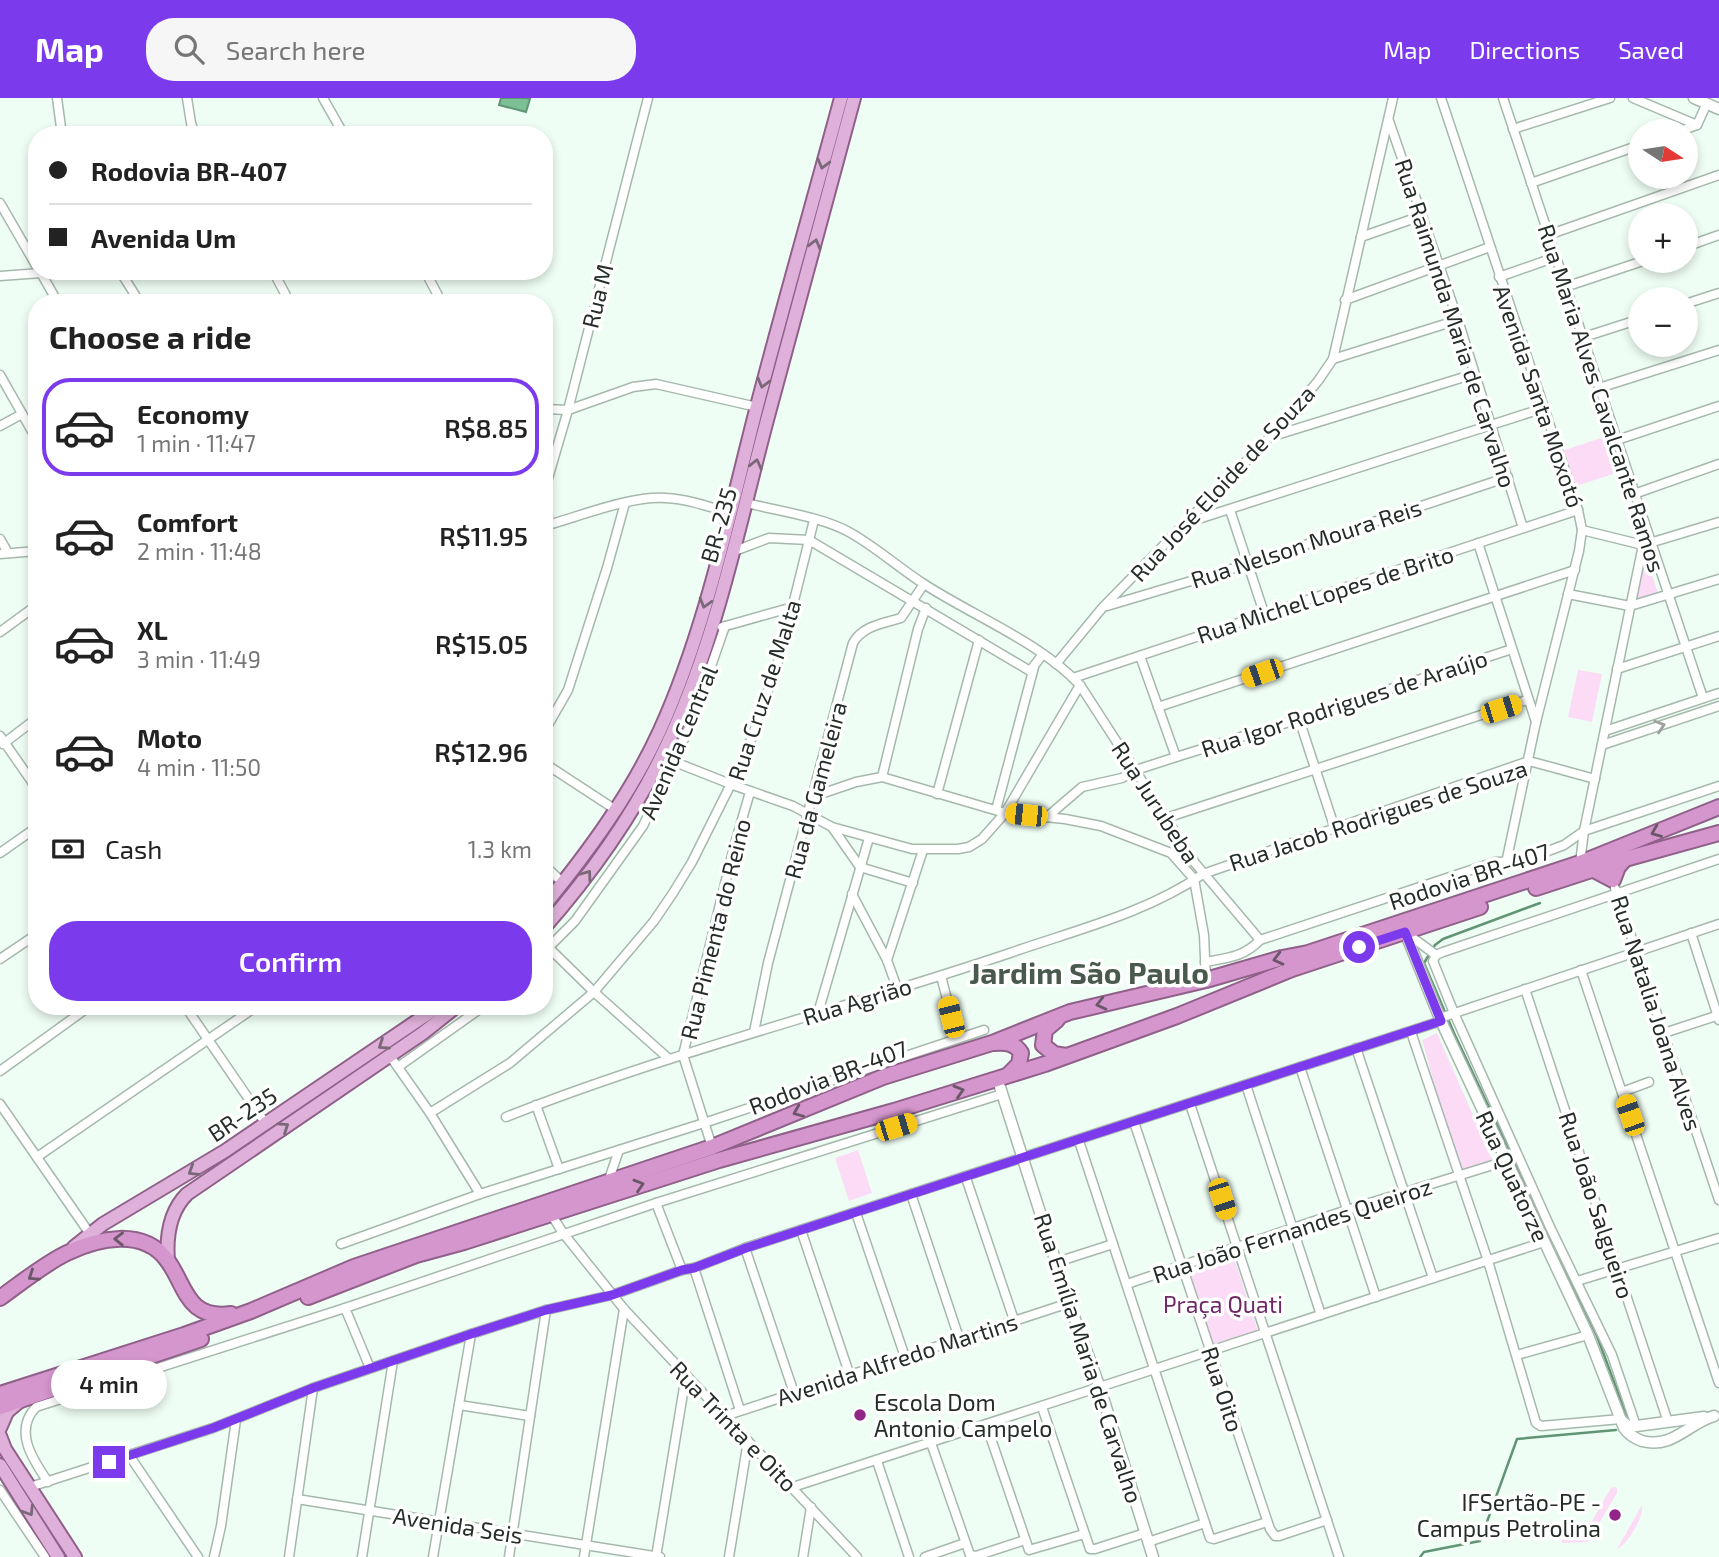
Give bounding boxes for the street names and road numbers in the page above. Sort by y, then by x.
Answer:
street label: Rua Raimunda Maria de Carvalho [1389,155,1523,491]
street label: Rua Maria Alves Cavalcante Ramos [1532,220,1672,576]
street label: Rua M [576,261,618,331]
street label: Avenida Santa Moxotó [1488,281,1590,511]
street label: Rua José Eloide de Souza [1124,379,1320,587]
street label: BR-235 [694,484,742,566]
street label: Rua Nelson Moura Reis [1187,492,1425,594]
street label: Rua Michel Lopes de Brito [1193,539,1457,649]
street label: Rua Cruz de Malta [721,596,807,784]
street label: Rua Igor Rodrigues de Araújo [1197,643,1491,763]
street label: Avenida Central [633,661,723,823]
street label: Rua da Gameleira [778,698,852,882]
street label: Rua Jurubeba [1106,736,1206,868]
street label: Rua Jacob Rodrigues de Souza [1225,753,1531,877]
street label: Rua Pimenta do Reino [674,816,756,1042]
street label: Rodovia BR-407 [1385,837,1553,915]
street label: Rua Natalia Joana Alves [1606,892,1708,1134]
street label: Rua Agrião [799,971,915,1031]
street label: Rodovia BR-407 [745,1034,911,1120]
street label: BR-235 [202,1081,282,1147]
street label: Rua Quatorze [1470,1106,1556,1246]
street label: Rua João Salgueiro [1554,1108,1640,1302]
street label: Rua João Fernandes Queiroz [1149,1172,1435,1288]
street label: Rua Emília Maria de Carvalho [1029,1209,1149,1507]
street label: Avenida Alfredo Martins [773,1307,1021,1411]
street label: Rua Oito [1196,1343,1250,1435]
street label: Rua Trinta e Oito [665,1355,803,1497]
street label: Avenida Seis [391,1501,525,1549]

